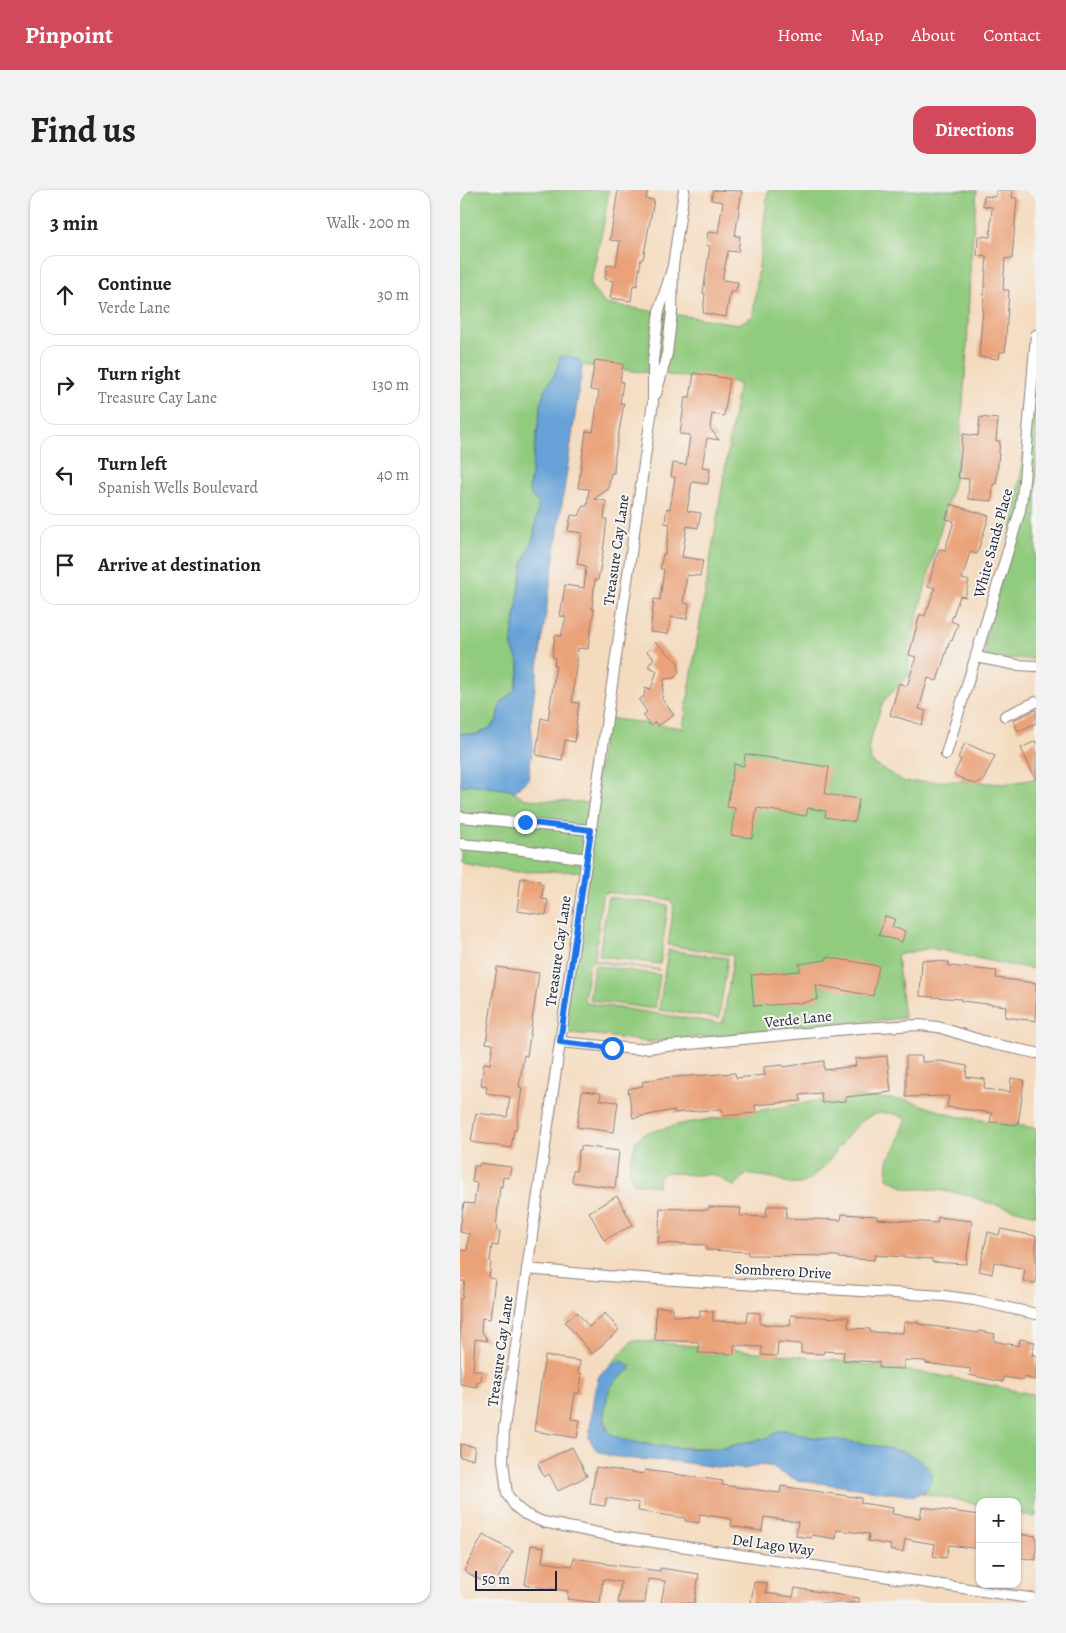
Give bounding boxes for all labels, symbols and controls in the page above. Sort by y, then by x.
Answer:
text: Pinpoint [25,19,113,51]
text: Home [777,23,822,47]
text: Map [850,23,883,47]
text: About [911,23,955,47]
text: Contact [983,23,1041,47]
text: Find us [30,106,136,154]
button: Directions [913,106,1036,154]
text: 3 min [50,209,98,237]
text: Walk · 200 m [326,212,410,234]
text: Continue [98,271,172,297]
icon: ahead [51,281,79,309]
text: 30 m [377,284,409,306]
text: Verde Lane [98,297,170,319]
text: Turn right [98,361,180,387]
icon: right [51,371,79,399]
text: 130 m [372,374,409,396]
text: Treasure Cay Lane [98,387,217,409]
text: Turn left [98,451,167,477]
icon: left [51,461,79,489]
text: 40 m [377,464,409,486]
text: Spanish Wells Boulevard [98,477,258,499]
street label: White Sands Place [969,486,1017,601]
street label: Treasure Cay Lane [598,493,634,607]
icon: arrive [51,551,79,579]
text: Arrive at destination [98,552,261,578]
route end [514,811,537,834]
street label: Treasure Cay Lane [540,894,576,1008]
street label: Verde Lane [762,1005,833,1033]
route start [601,1037,624,1060]
street label: Sombrero Drive [734,1258,832,1284]
street label: Treasure Cay Lane [482,1294,518,1408]
map controls [976,1498,1021,1588]
button: + [976,1498,1021,1543]
street label: Del Lago Way [731,1529,816,1561]
button: − [976,1543,1021,1588]
scale bar [475,1568,558,1591]
text: 50 m [482,1570,510,1589]

